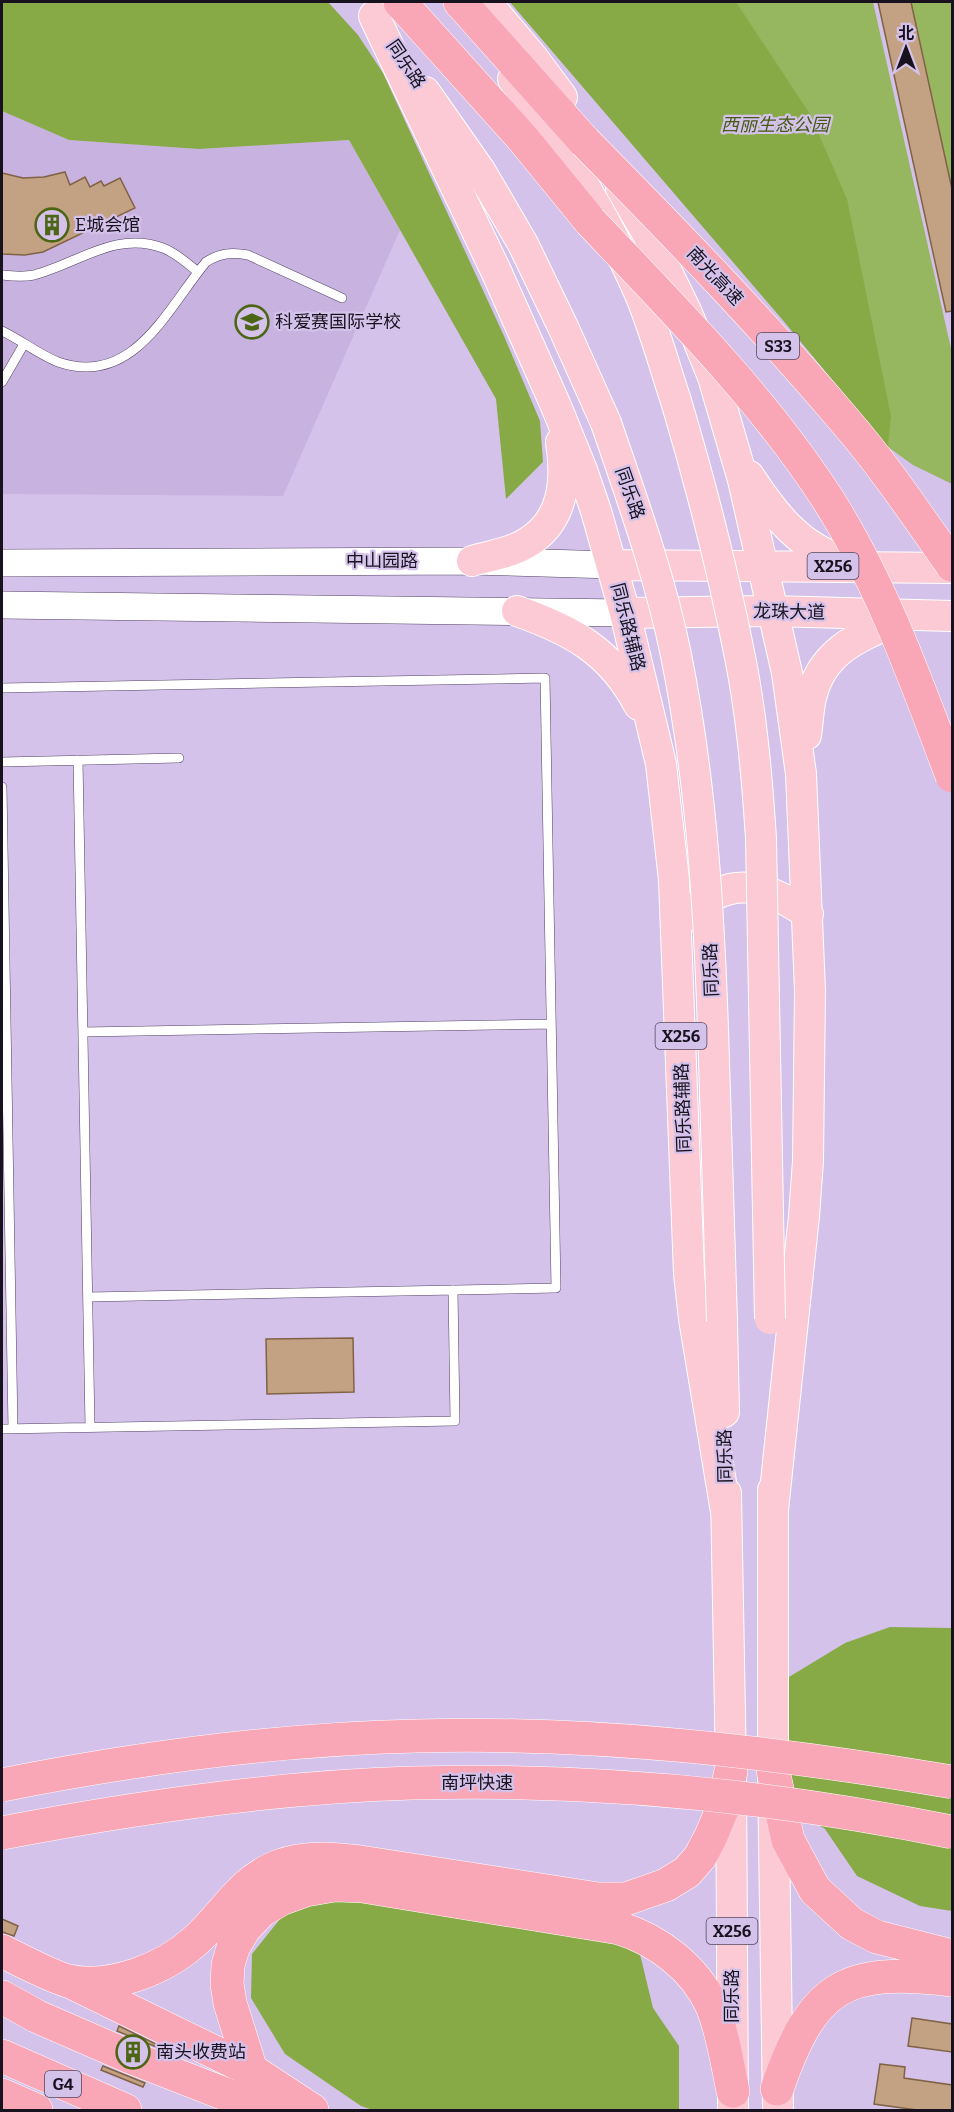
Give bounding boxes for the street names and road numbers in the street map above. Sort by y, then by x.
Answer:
street label: 同乐路 [382,35,430,93]
street label: 南光高速 [682,242,748,310]
road number: S33 [757,333,799,359]
street label: 同乐路 [611,464,649,522]
street label: 中山园路 [346,550,418,572]
road number: X256 [808,553,858,579]
street label: 同乐路辅路 [606,581,650,673]
street label: 龙珠大道 [753,600,825,624]
street label: 同乐路 [699,943,723,997]
road number: X256 [656,1023,706,1049]
street label: 同乐路辅路 [670,1063,696,1153]
street label: 同乐路 [714,1429,736,1483]
street label: 南坪快速 [441,1772,513,1794]
road number: X256 [706,1918,758,1944]
street label: 同乐路 [721,1969,743,2023]
road number: G4 [45,2071,81,2097]

